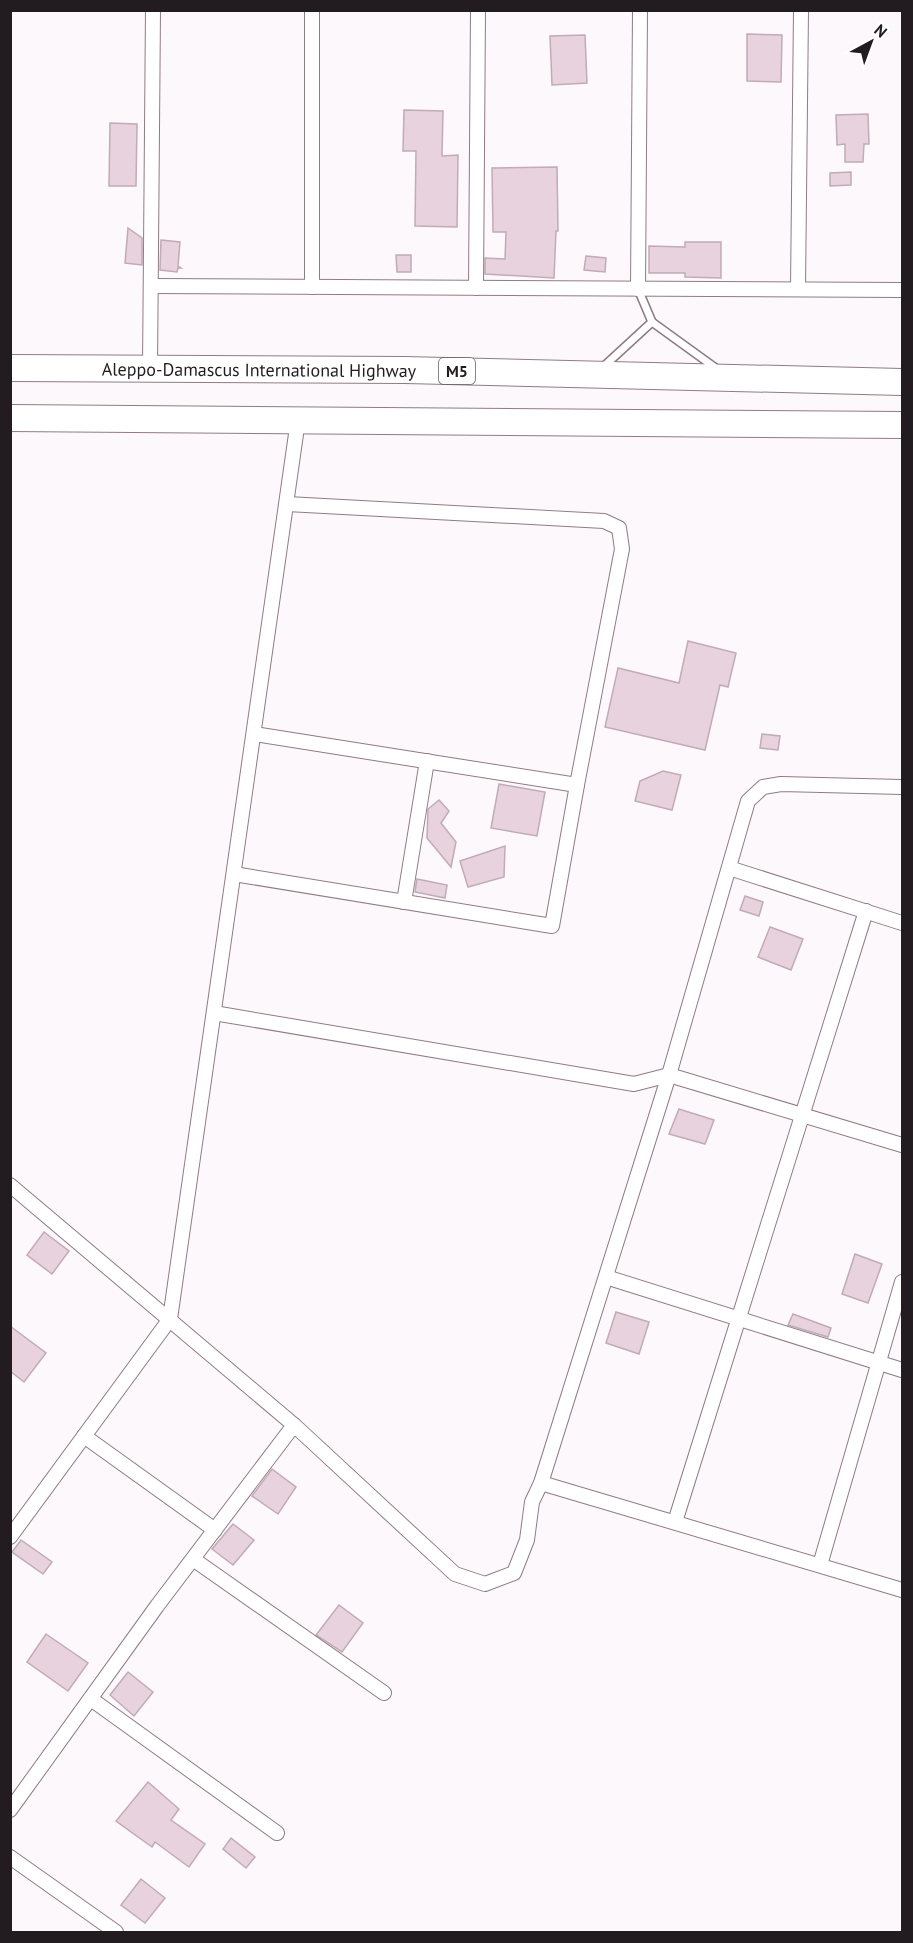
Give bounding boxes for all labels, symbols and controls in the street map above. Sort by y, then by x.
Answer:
north arrow [841,12,901,72]
text: N [870,20,891,42]
street label: Aleppo-Damascus International Highway [102,357,417,382]
road number: M5 [439,358,475,384]

